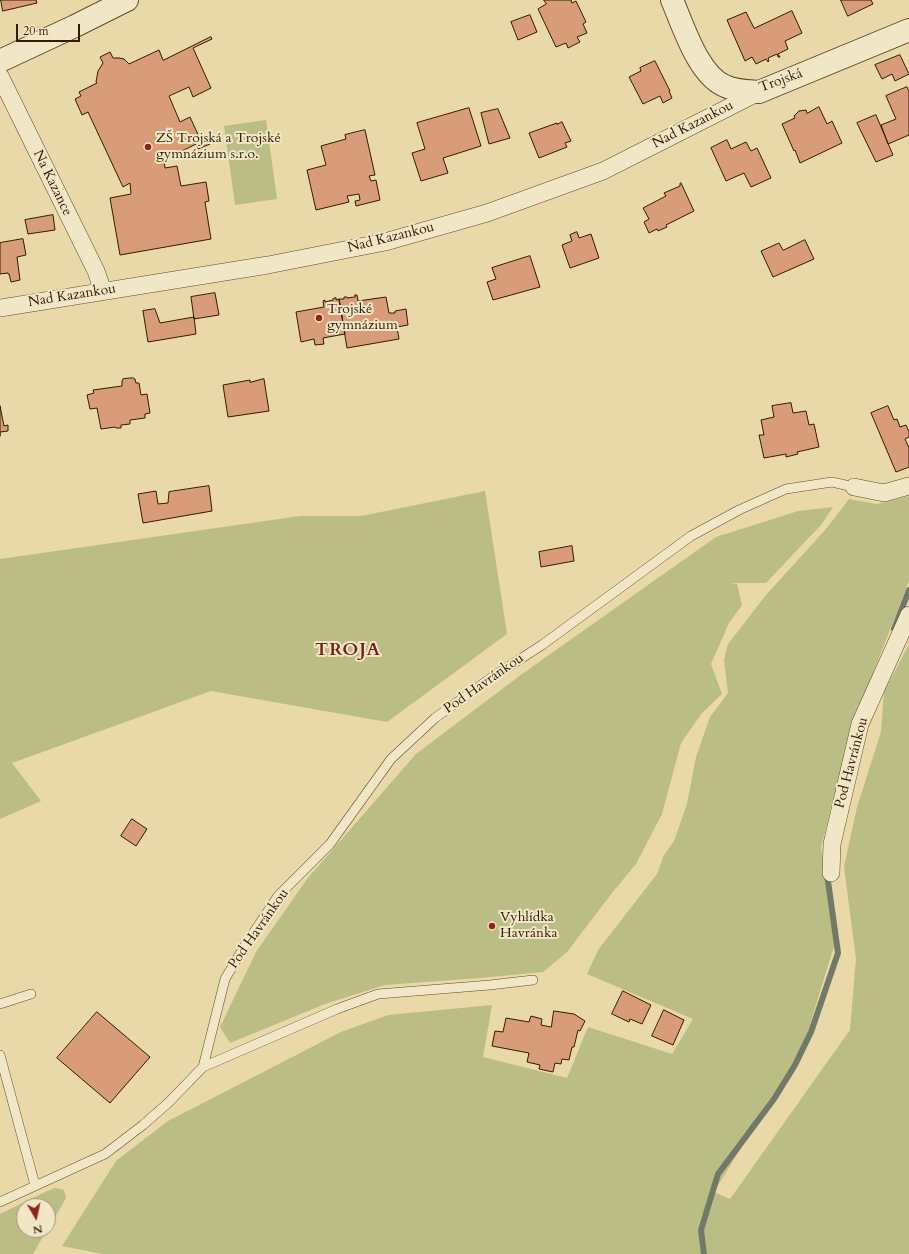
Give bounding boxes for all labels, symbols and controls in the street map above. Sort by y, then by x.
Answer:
scale bar [18,16,82,42]
text: 20 m [23,23,49,39]
street label: Trojská [757,65,805,97]
street label: Nad Kazankou [650,97,736,153]
place label: ZŠ Trojská a Trojské gymnázium s.r.o. [156,131,281,164]
marker: ZŠ Trojská a Trojské gymnázium s.r.o. [143,142,153,152]
street label: Na Kazance [29,147,75,219]
street label: Nad Kazankou [346,219,436,257]
street label: Nad Kazankou [27,281,117,311]
place label: Trojské gymnázium [327,302,398,334]
marker: Trojské gymnázium [314,313,324,323]
district label: TROJA [315,640,381,662]
street label: Pod Havránkou [441,650,527,718]
street label: Pod Havránkou [832,716,872,810]
street label: Pod Havránkou [225,886,293,972]
place label: Vyhlídka Havránka [500,910,557,942]
marker: Vyhlídka Havránka [487,921,497,931]
north arrow [16,1198,56,1238]
text: N [32,1221,44,1238]

